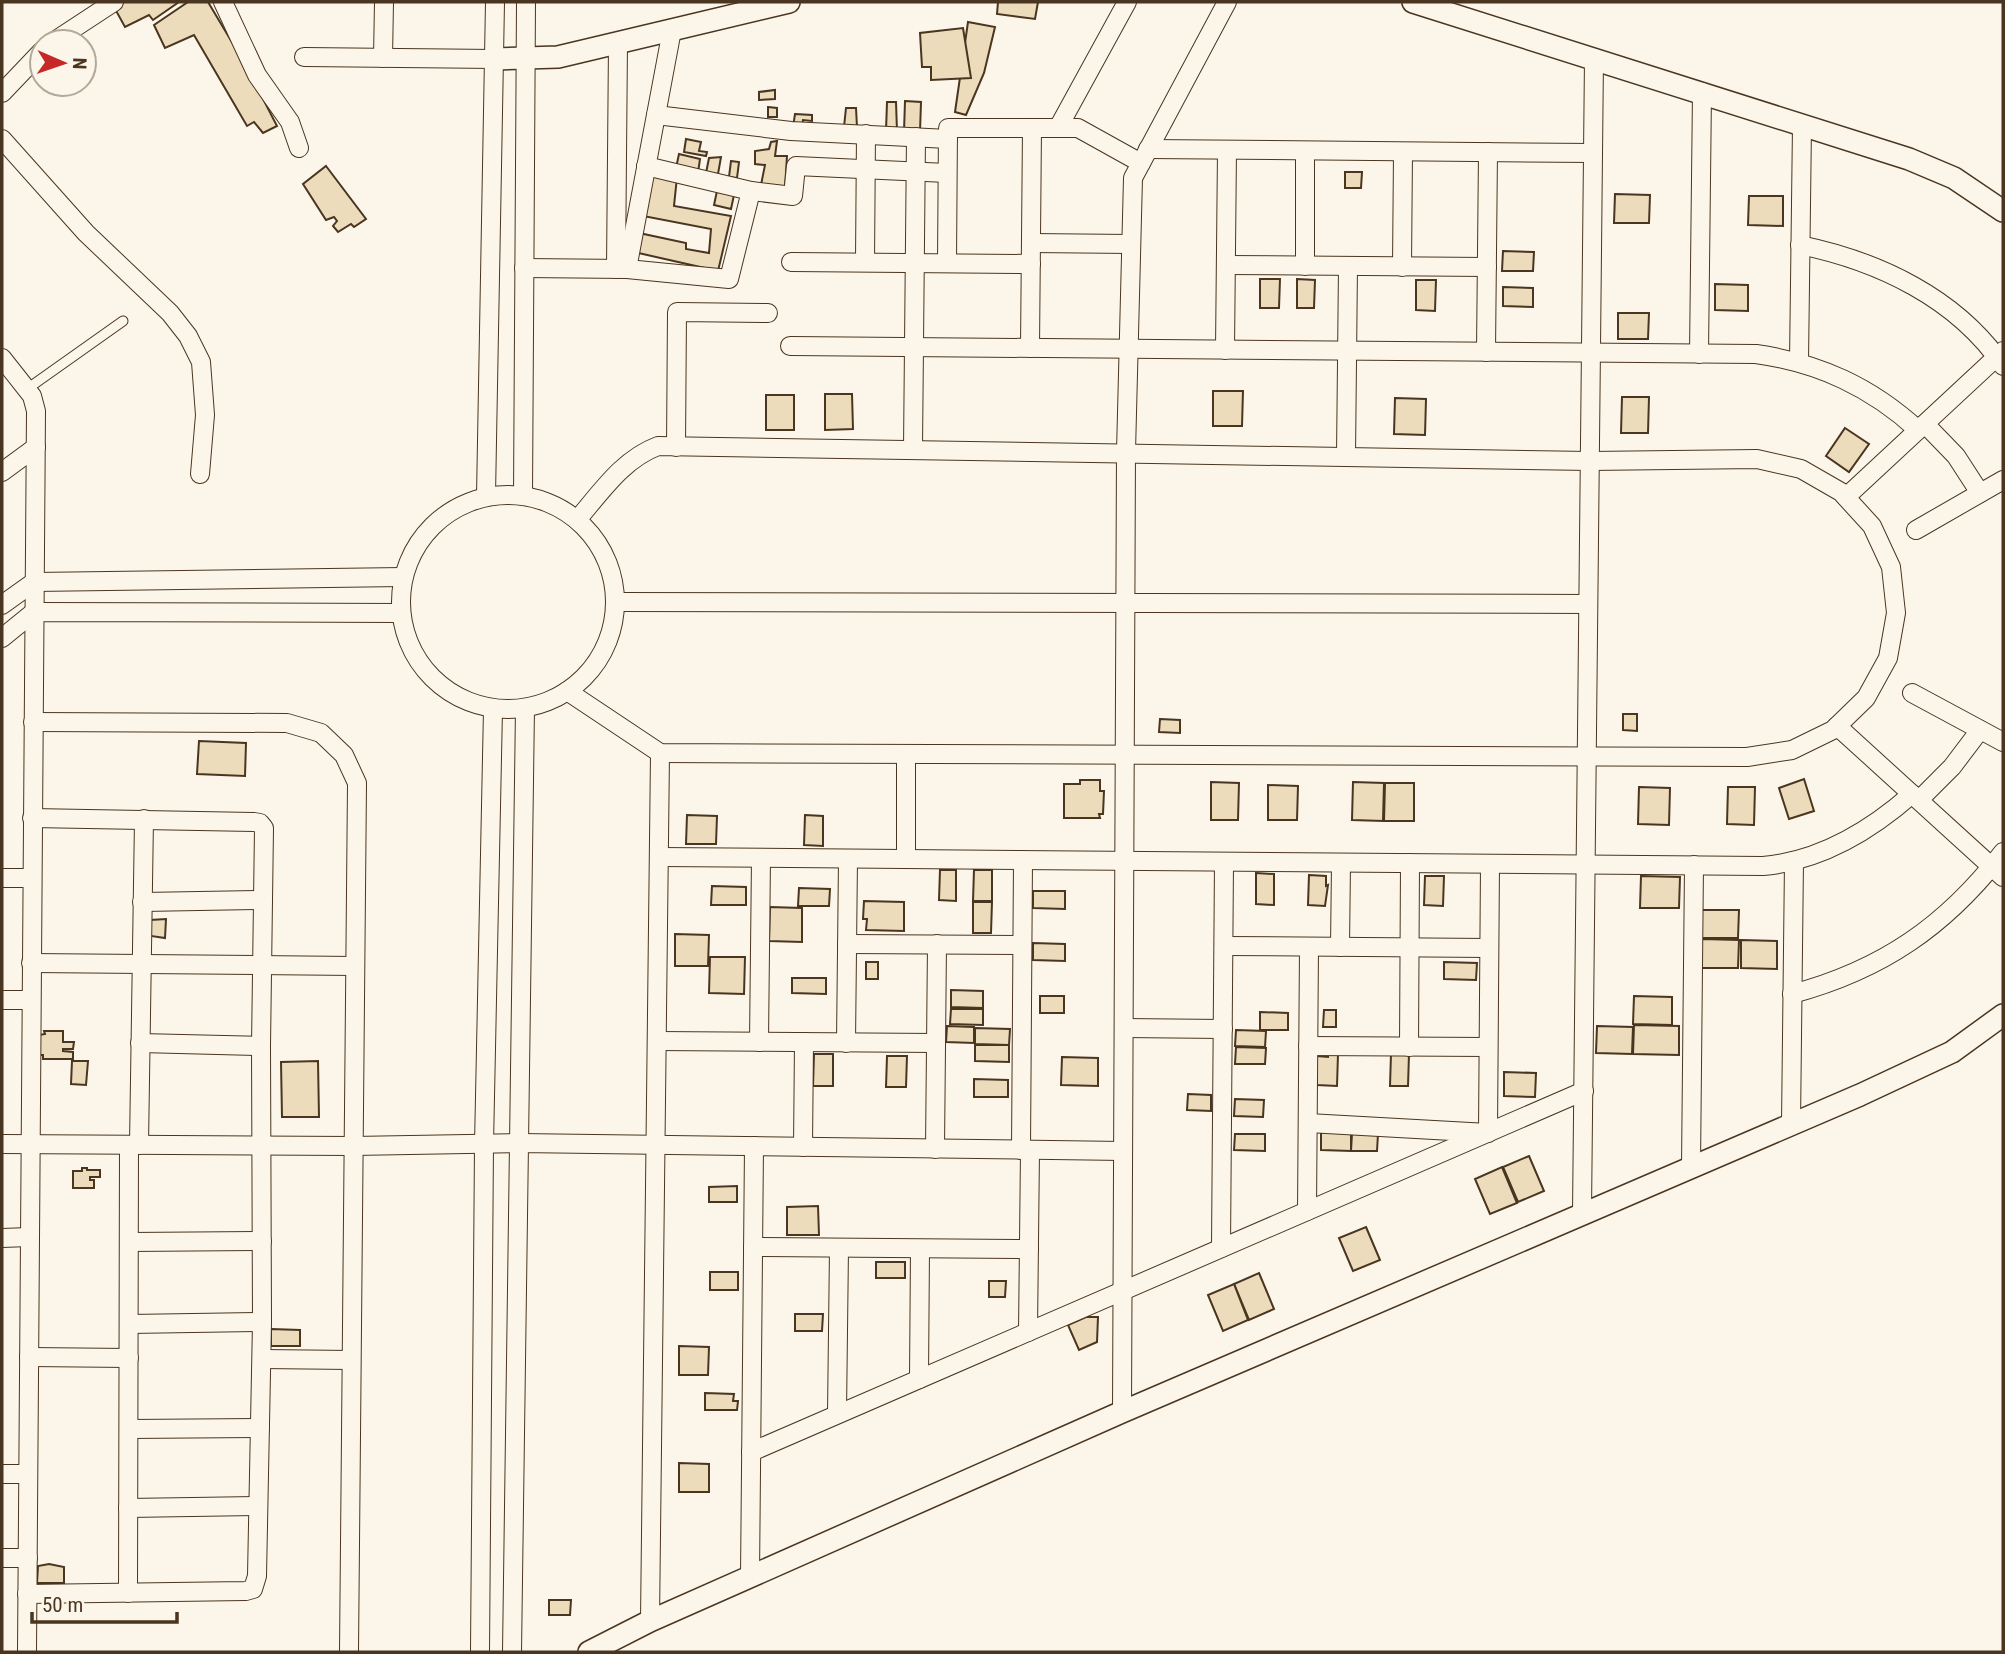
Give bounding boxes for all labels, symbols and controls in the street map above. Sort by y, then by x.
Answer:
north arrow [28,28,98,98]
text: N [68,57,91,70]
scale bar [32,1580,177,1624]
text: 50 m [42,1593,83,1617]

